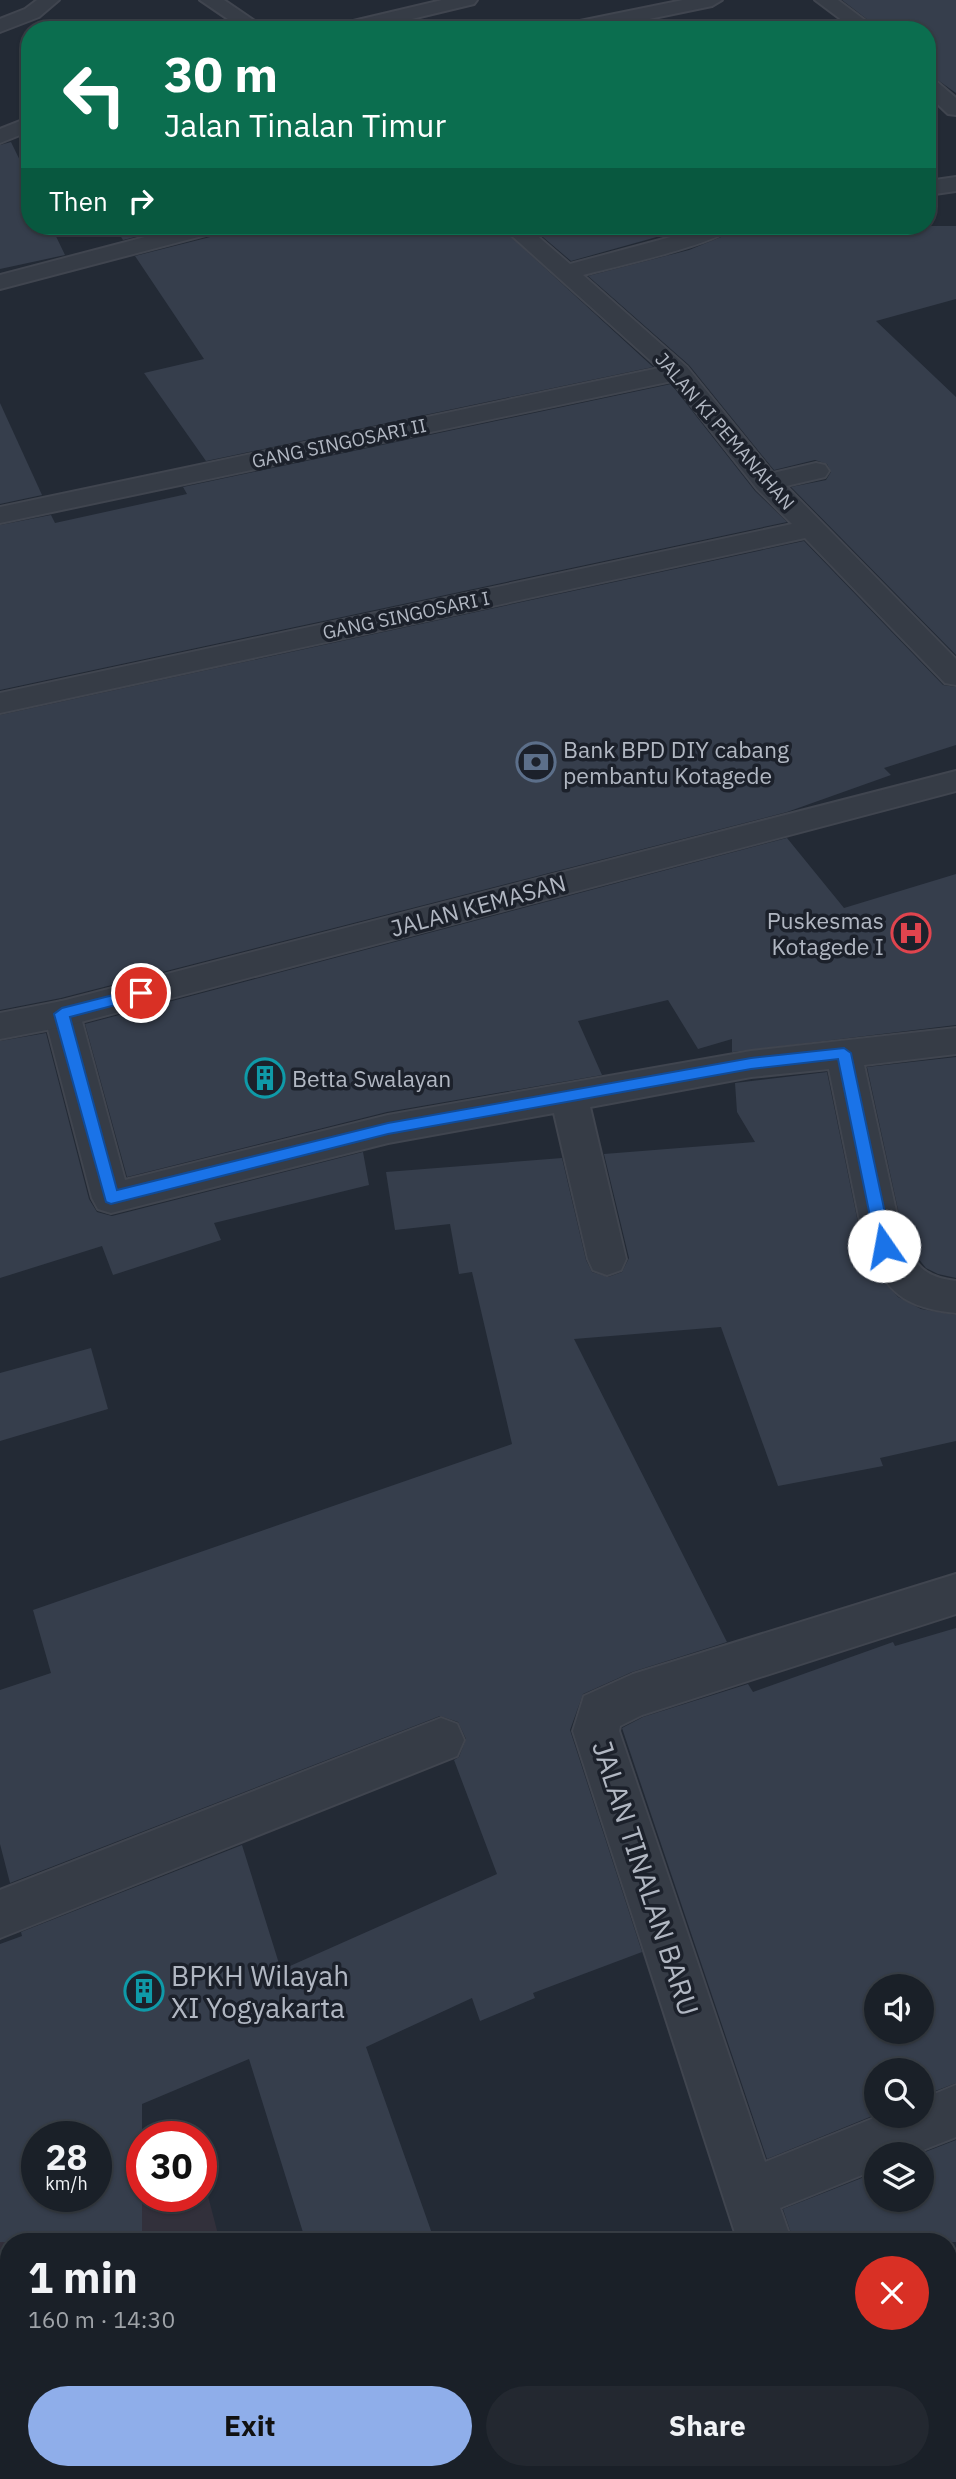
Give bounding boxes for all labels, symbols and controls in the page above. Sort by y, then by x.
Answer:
text: 30 m [164,42,278,105]
icon: left [49,49,140,140]
text: Jalan Tinalan Timur [164,104,446,146]
icon: right [122,182,160,220]
text: Then [49,184,108,218]
street label: JALAN KI PEMANAHAN [650,347,800,515]
street label: GANG SINGOSARI II [249,413,429,473]
street label: GANG SINGOSARI I [320,586,492,644]
place label: Bank BPD DIY cabang pembantu Kotagede [563,734,789,790]
bank icon: Bank BPD DIY cabang pembantu Kotagede [515,741,557,783]
street label: JALAN KEMASAN [387,867,569,943]
place label: Puskesmas Kotagede I [767,905,884,961]
hospital icon: Puskesmas Kotagede I [890,912,932,954]
pin [111,963,171,1023]
icon: arrive [122,974,160,1012]
building icon: Betta Swalayan [244,1057,286,1099]
place label: Betta Swalayan [292,1063,451,1093]
position arrow [847,1209,921,1283]
street label: JALAN TINALAN BARU [584,1736,708,2020]
place label: BPKH Wilayah XI Yogyakarta [171,1957,349,2026]
building icon: BPKH Wilayah XI Yogyakarta [123,1970,165,2012]
map controls [864,1974,934,2212]
button: sound [864,1974,934,2044]
button: search [864,2058,934,2128]
speed limit sign: 30 [126,2121,217,2212]
text: 28 [45,2134,88,2180]
button: layers [864,2142,934,2212]
text: km/h [45,2172,88,2195]
text: 1 min [28,2250,138,2305]
button: close [855,2256,929,2330]
text: 160 m · 14:30 [28,2304,175,2334]
button: Exit [28,2386,472,2466]
button: Share [486,2386,929,2466]

